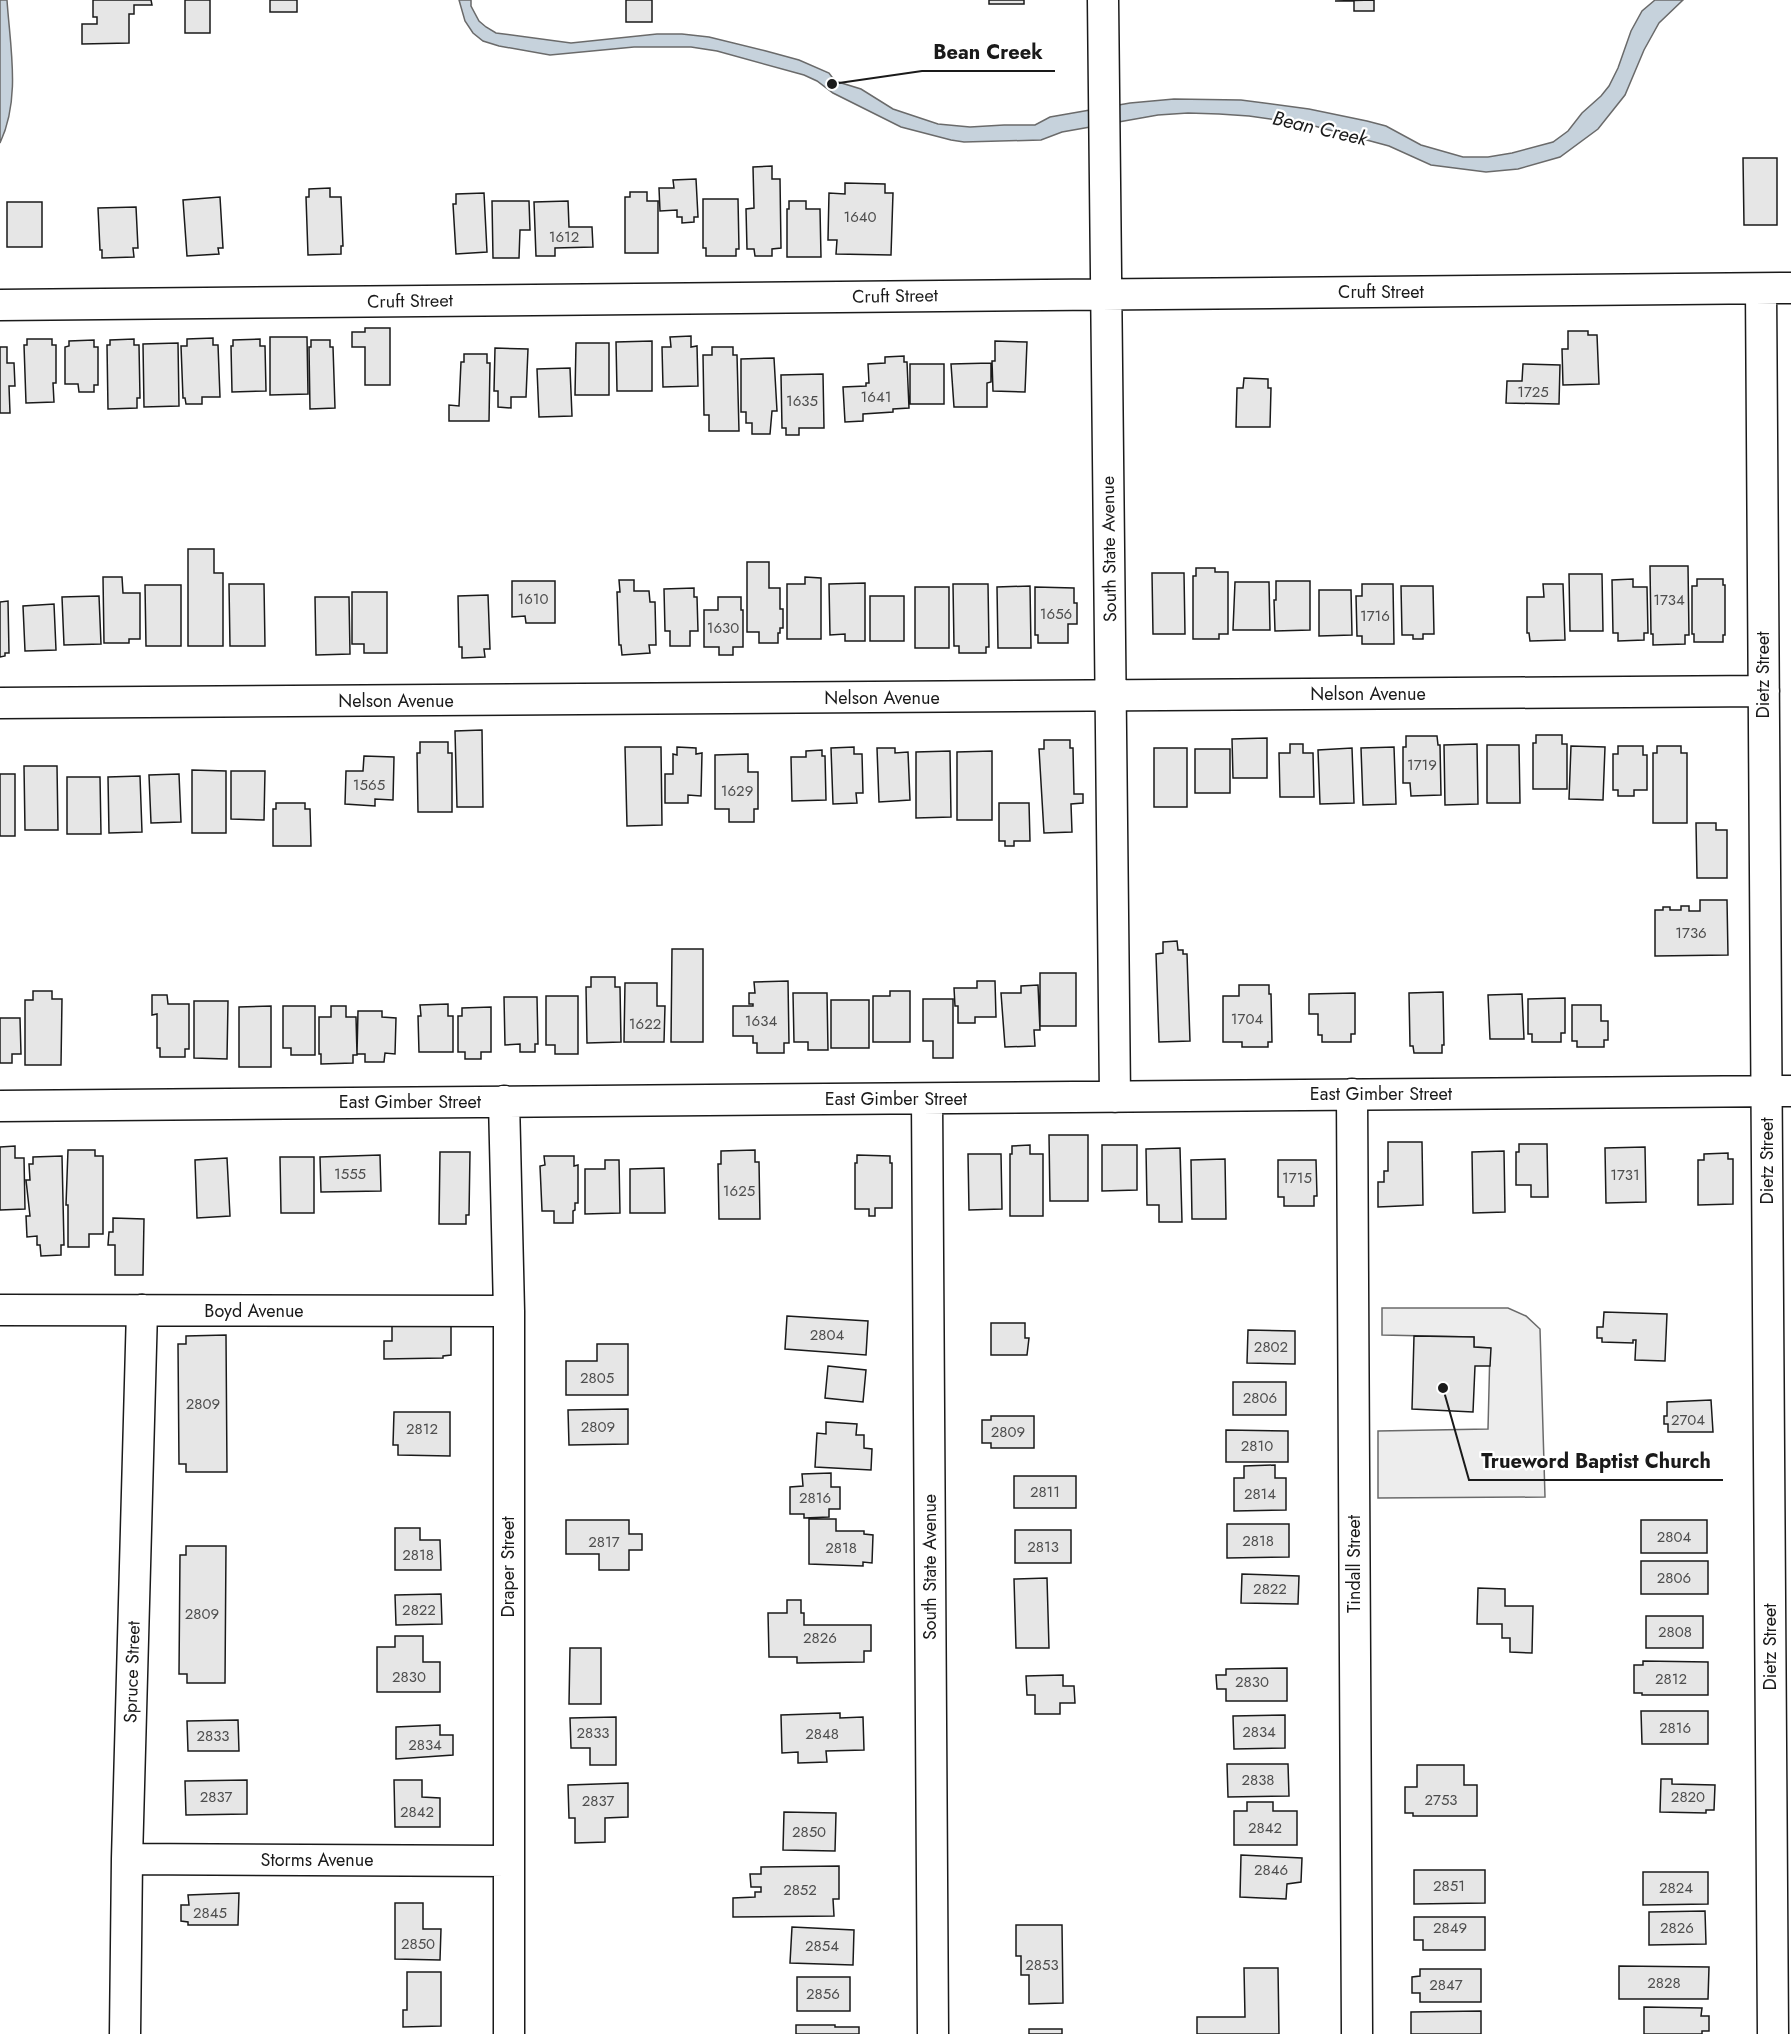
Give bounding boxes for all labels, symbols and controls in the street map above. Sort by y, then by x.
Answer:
callout: Bean Creek [922,33,1055,71]
text: Bean Creek [933,38,1043,67]
water label: Bean Creek [1270,104,1371,154]
house number: 1640 [843,206,877,228]
house number: 1612 [549,226,579,248]
street label: Cruft Street [1338,279,1425,305]
street label: Cruft Street [852,282,939,310]
street label: Cruft Street [367,287,454,315]
house number: 1725 [1517,381,1549,403]
house number: 1641 [861,386,891,408]
house number: 1635 [786,390,818,412]
street label: South State Avenue [1095,476,1123,622]
house number: 1610 [517,588,549,610]
house number: 1734 [1653,589,1685,611]
house number: 1656 [1040,603,1072,625]
house number: 1716 [1360,605,1390,627]
house number: 1630 [707,617,739,639]
street label: Dietz Street [1750,631,1776,719]
street label: Nelson Avenue [1310,681,1426,707]
street label: Nelson Avenue [824,685,940,711]
street label: Nelson Avenue [338,688,454,714]
house number: 1719 [1407,754,1437,776]
house number: 1565 [353,774,385,796]
house number: 1629 [721,780,753,802]
house number: 1736 [1675,922,1707,944]
house number: 1704 [1231,1008,1263,1030]
house number: 1634 [745,1010,777,1032]
house number: 1622 [629,1013,661,1035]
street label: East Gimber Street [1310,1081,1453,1107]
street label: East Gimber Street [825,1086,968,1112]
street label: East Gimber Street [339,1089,482,1115]
street label: Dietz Street [1754,1117,1780,1205]
house number: 1555 [334,1163,366,1185]
house number: 1731 [1610,1164,1640,1186]
house number: 1715 [1282,1167,1312,1189]
house number: 1625 [723,1180,755,1202]
street label: Boyd Avenue [204,1298,304,1324]
house number: 2804 [810,1324,844,1346]
house number: 2802 [1254,1336,1288,1358]
house number: 2805 [580,1367,614,1389]
house number: 2806 [1243,1387,1277,1409]
house number: 2809 [186,1393,220,1415]
house number: 2704 [1671,1409,1705,1431]
house number: 2809 [581,1416,615,1438]
house number: 2812 [406,1418,438,1440]
house number: 2809 [991,1421,1025,1443]
house number: 2810 [1241,1435,1273,1457]
callout: Trueword Baptist Church [1469,1442,1723,1480]
text: Trueword Baptist Church [1481,1447,1711,1476]
house number: 2811 [1030,1481,1060,1503]
house number: 2814 [1244,1483,1276,1505]
house number: 2816 [799,1487,831,1509]
street label: South State Avenue [917,1494,943,1640]
street label: Tindall Street [1341,1514,1367,1613]
street label: Draper Street [495,1516,521,1618]
house number: 2804 [1657,1526,1691,1548]
house number: 2818 [1242,1530,1274,1552]
house number: 2817 [588,1531,620,1553]
house number: 2813 [1027,1536,1059,1558]
house number: 2818 [825,1537,857,1559]
house number: 2818 [402,1544,434,1566]
house number: 2806 [1657,1567,1691,1589]
house number: 2822 [1253,1578,1287,1600]
house number: 2822 [402,1599,436,1621]
house number: 2809 [185,1603,219,1625]
street label: Dietz Street [1757,1603,1783,1691]
street label: Spruce Street [117,1620,147,1723]
house number: 2808 [1658,1621,1692,1643]
house number: 2826 [803,1627,837,1649]
house number: 2830 [392,1666,426,1688]
house number: 2812 [1655,1668,1687,1690]
house number: 2830 [1235,1671,1269,1693]
house number: 2816 [1659,1717,1691,1739]
house number: 2834 [1242,1721,1276,1743]
house number: 2833 [576,1722,610,1744]
house number: 2848 [805,1723,839,1745]
house number: 2833 [196,1725,230,1747]
house number: 2834 [408,1734,442,1756]
house number: 2838 [1241,1769,1275,1791]
house number: 2837 [200,1786,232,1808]
house number: 2820 [1671,1786,1705,1808]
house number: 2753 [1424,1789,1458,1811]
house number: 2837 [582,1790,614,1812]
house number: 2842 [400,1801,434,1823]
house number: 2842 [1248,1817,1282,1839]
house number: 2850 [792,1821,826,1843]
street label: Storms Avenue [261,1847,373,1873]
house number: 2846 [1254,1859,1288,1881]
house number: 2851 [1433,1875,1465,1897]
house number: 2824 [1659,1877,1693,1899]
house number: 2852 [783,1879,817,1901]
house number: 2845 [193,1902,227,1924]
house number: 2849 [1433,1917,1467,1939]
house number: 2826 [1660,1917,1694,1939]
house number: 2850 [401,1933,435,1955]
house number: 2854 [805,1935,839,1957]
house number: 2853 [1025,1954,1059,1976]
house number: 2828 [1647,1972,1681,1994]
house number: 2847 [1429,1974,1463,1996]
house number: 2856 [806,1983,840,2005]

